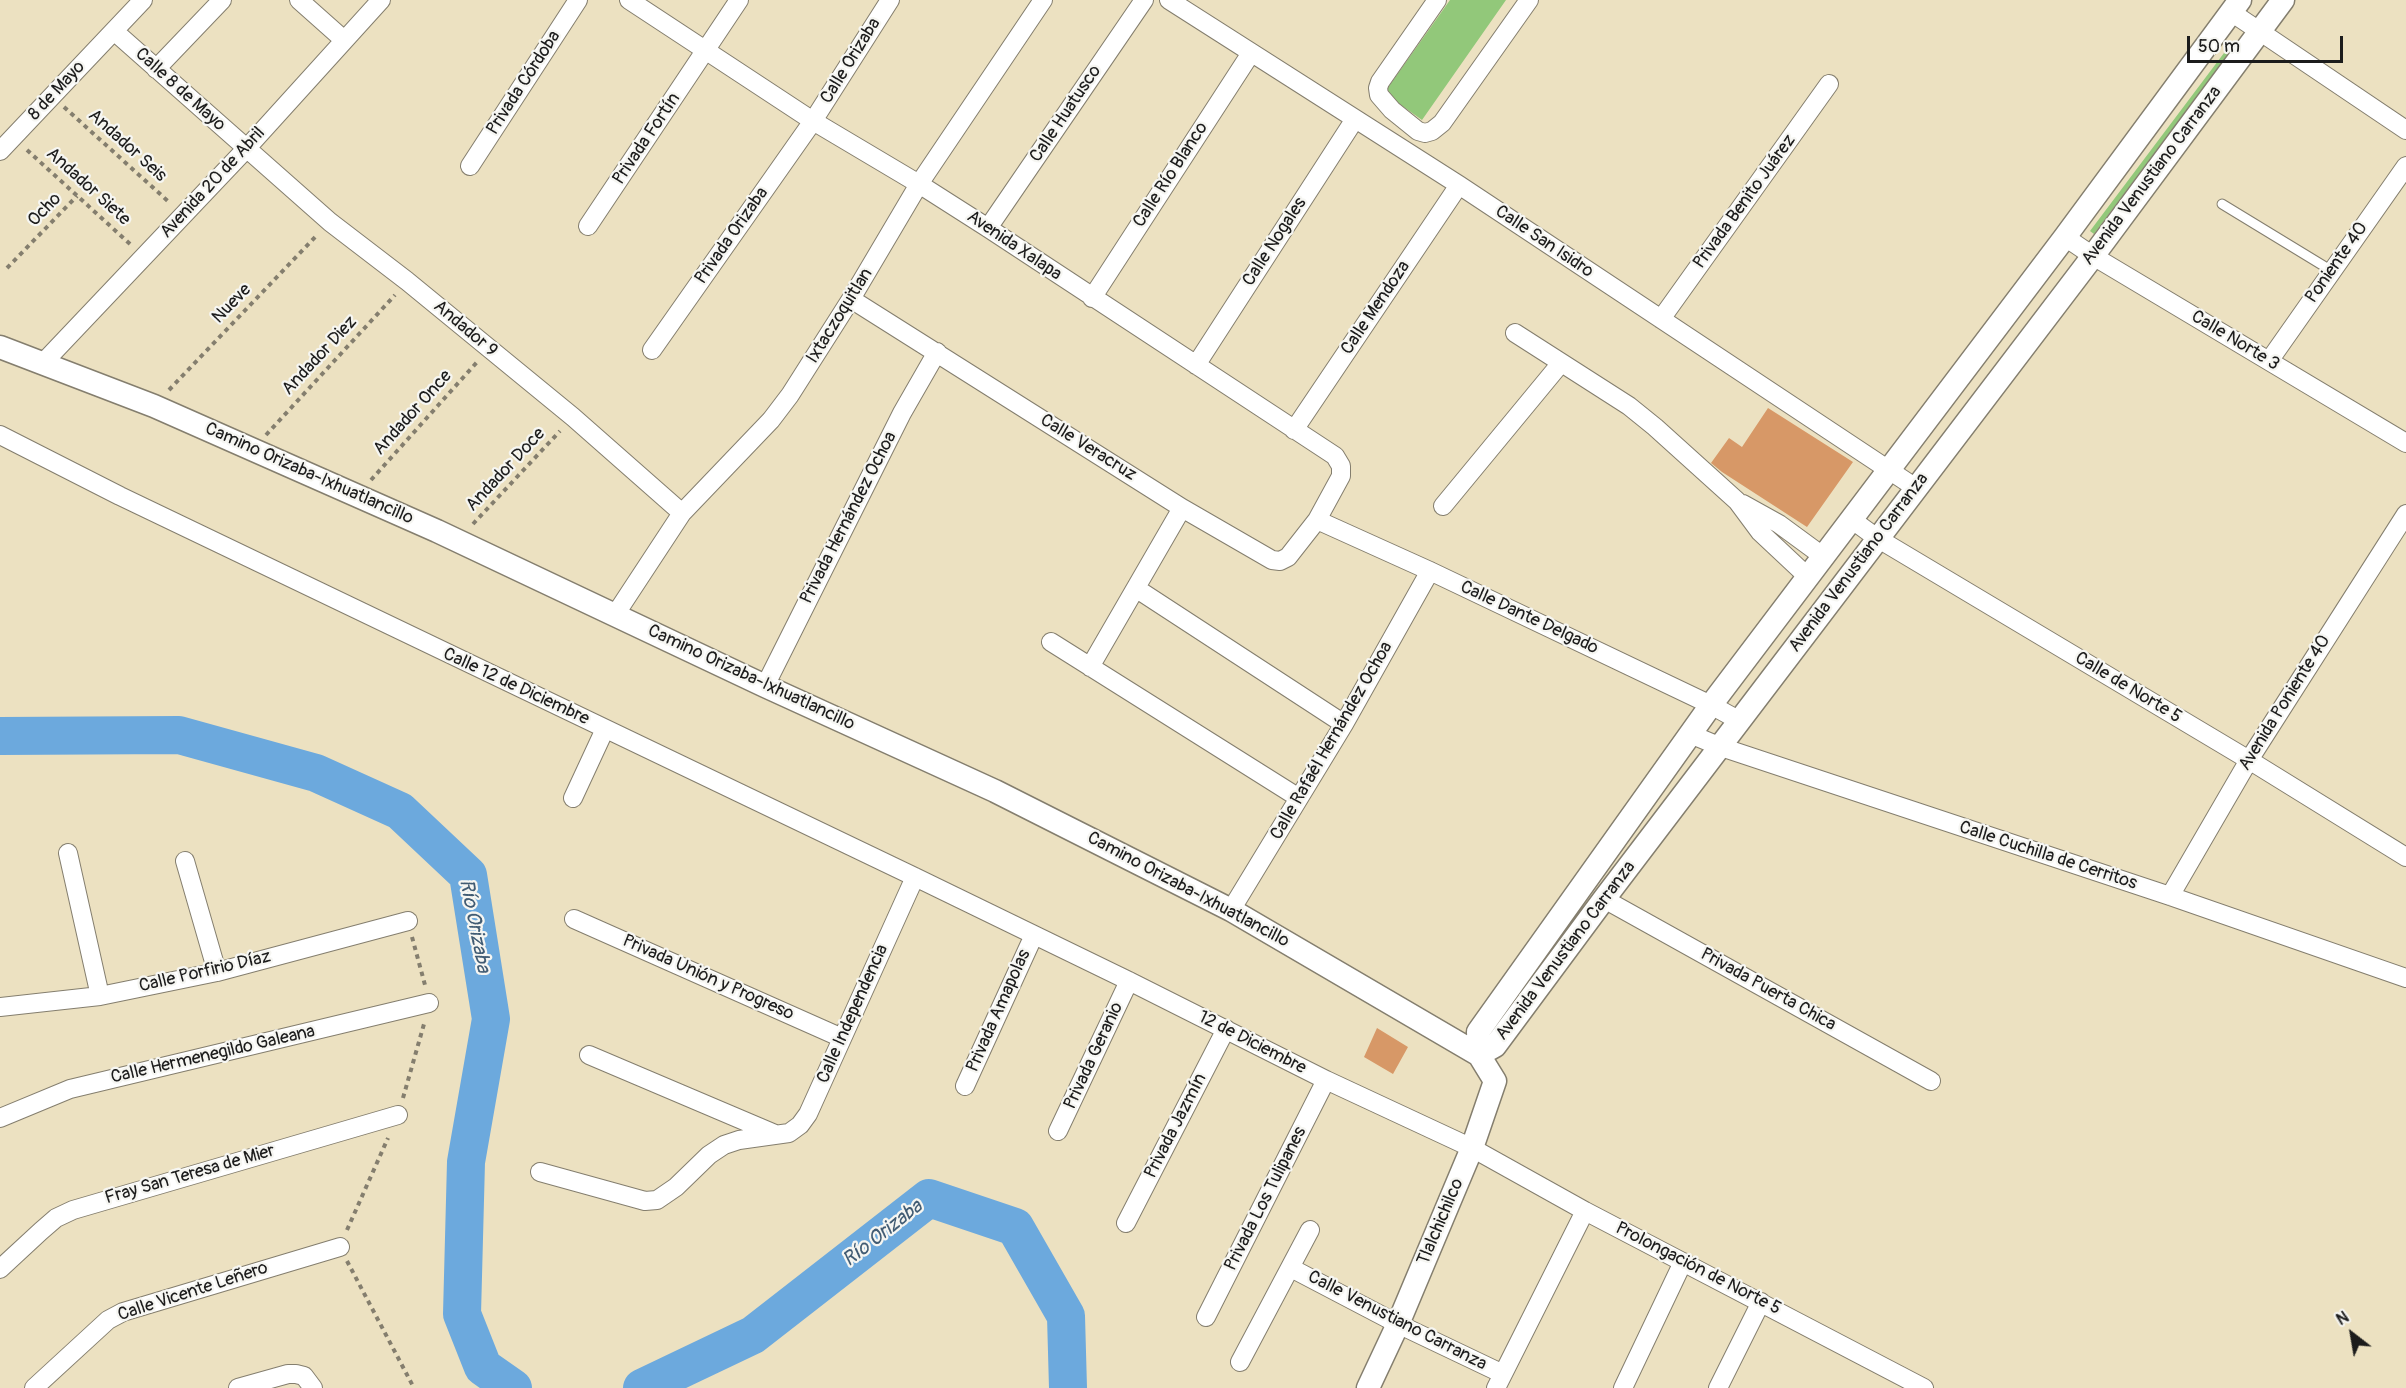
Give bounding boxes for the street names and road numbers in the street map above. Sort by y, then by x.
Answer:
street label: Calle Orizaba [816,14,886,108]
street label: Privada Córdoba [482,27,566,139]
street label: Calle 8 de Mayo [130,44,230,136]
street label: 8 de Mayo [24,57,90,125]
street label: Calle Huatusco [1026,61,1106,167]
street label: Avenida Venustiano Carranza [2078,82,2226,270]
street label: Privada Fortín [608,89,686,189]
street label: Andador Seis [83,105,171,187]
street label: Calle Río Blanco [1129,118,1213,232]
street label: Avenida 20 de Abril [156,123,270,243]
street label: Privada Benito Juárez [1689,131,1801,273]
street label: Andador Siete [41,143,135,231]
street label: Privada Orizaba [691,183,773,289]
street label: Ocho [24,189,66,231]
street label: Calle Nogales [1238,194,1312,290]
street label: Calle San Isidro [1491,201,1597,283]
street label: Avenida Xalapa [962,206,1066,286]
street label: Poniente 40 [2301,218,2373,308]
street label: Calle Mendoza [1337,257,1415,359]
street label: Ixtaczoquitlan [802,264,878,368]
street label: Nueve [208,280,256,328]
street label: Andador 9 [429,296,501,362]
street label: Calle Norte 3 [2187,306,2283,376]
street label: Andador Diez [278,312,362,400]
street label: Andador Once [369,366,457,460]
street label: Calle Veracruz [1036,410,1140,486]
street label: Camino Orizaba-Ixhuatlancillo [201,418,417,530]
street label: Andador Doce [462,424,550,516]
street label: Privada Hernández Ochoa [796,428,902,608]
street label: Avenida Venustiano Carranza [1785,469,1933,657]
street label: Calle Dante Delgado [1456,577,1602,659]
street label: Camino Orizaba-Ixhuatlancillo [644,620,858,736]
street label: Avenida Poniente 40 [2235,631,2335,775]
street label: Calle Rafaél Hernández Ochoa [1266,638,1398,844]
street label: Calle 12 de Diciembre [439,644,593,730]
street label: Calle de Norte 5 [2071,648,2185,728]
street label: Calle Cuchilla de Cerritos [1956,817,2140,895]
street label: Camino Orizaba-Ixhuatlancillo [1083,827,1293,953]
street label: Avenida Venustiano Carranza [1492,857,1640,1045]
street label: Privada Unión y Progreso [619,930,797,1026]
street label: Calle Independencia [813,941,893,1087]
street label: Privada Puerta Chica [1696,944,1840,1036]
street label: Calle Porfirio Díaz [137,946,273,998]
street label: Privada Amapolas [962,946,1036,1076]
street label: Privada Geranio [1060,999,1128,1113]
street label: 12 de Diciembre [1194,1007,1310,1079]
street label: Calle Hermenegildo Galeana [109,1021,317,1089]
street label: Privada Jazmín [1140,1070,1212,1182]
street label: Privada Los Tulipanes [1220,1123,1312,1275]
street label: Fray San Teresa de Mier [102,1140,278,1210]
street label: Tlalchichilco [1413,1175,1469,1269]
street label: Prolongación de Norte 5 [1612,1218,1784,1320]
street label: Calle Vicente Leñero [115,1258,271,1326]
street label: Calle Venustiano Carranza [1304,1266,1490,1376]

